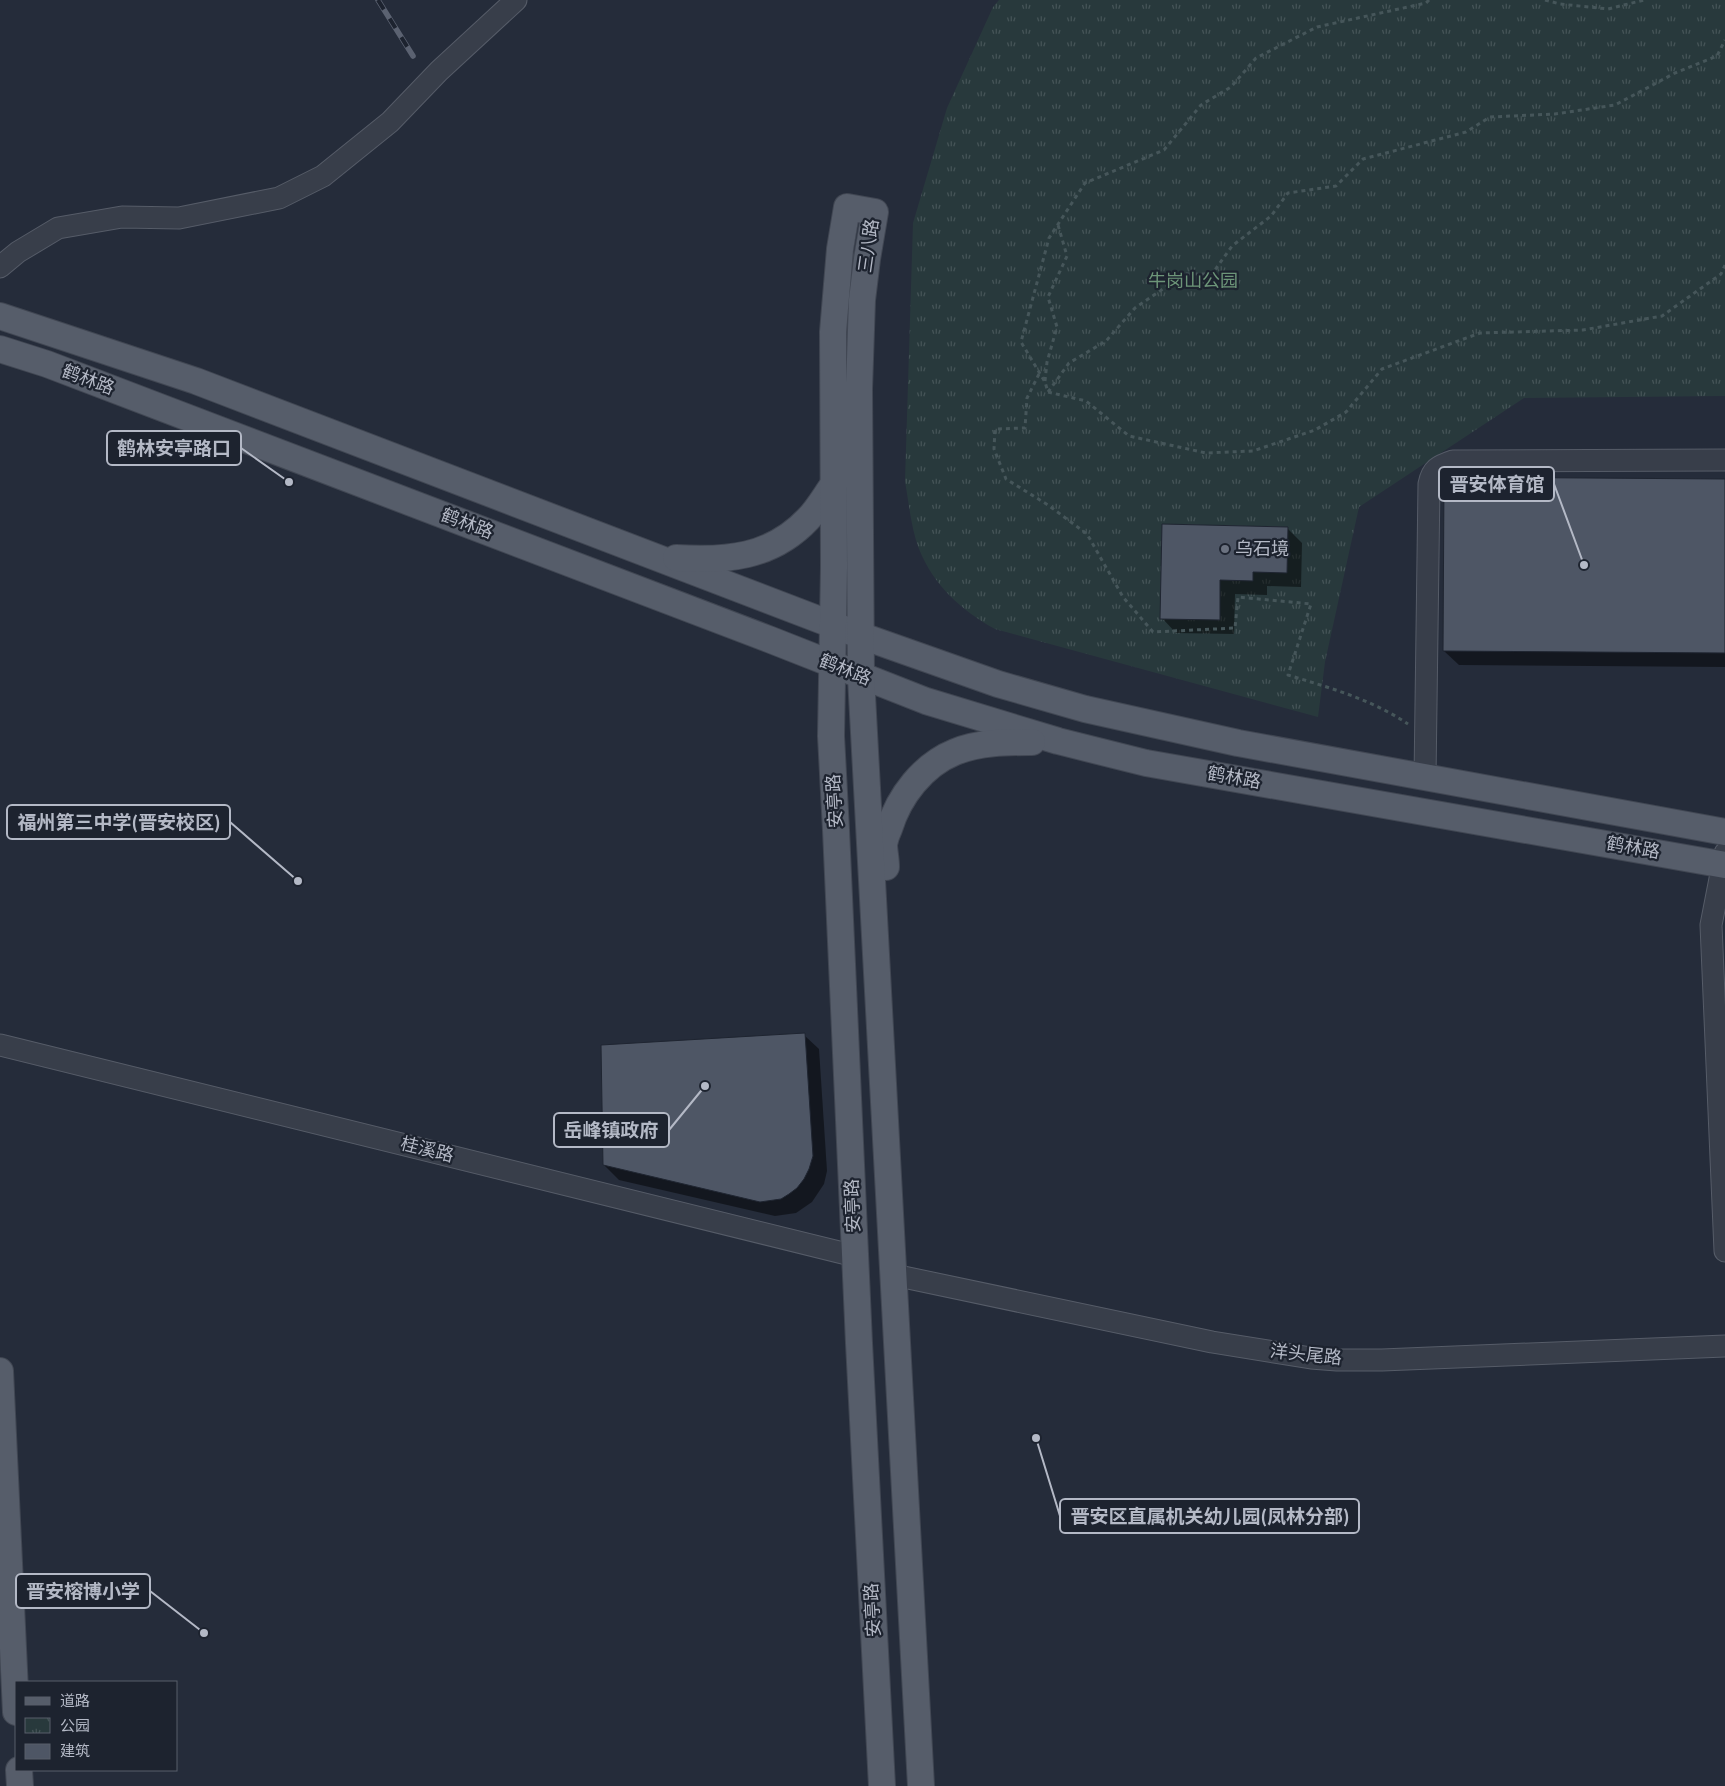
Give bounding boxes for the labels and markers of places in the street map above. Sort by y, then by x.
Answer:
callout: 鹤林安亭路口 [107,431,241,465]
callout: 晋安体育馆 [1439,467,1554,501]
place label: 乌石境 [1235,537,1289,562]
marker: 乌石境 [1219,543,1231,555]
callout: 福州第三中学(晋安校区) [7,805,230,839]
callout: 岳峰镇政府 [554,1113,669,1147]
callout: 晋安区直属机关幼儿园(凤林分部) [1060,1499,1359,1533]
callout: 晋安榕博小学 [16,1574,150,1608]

